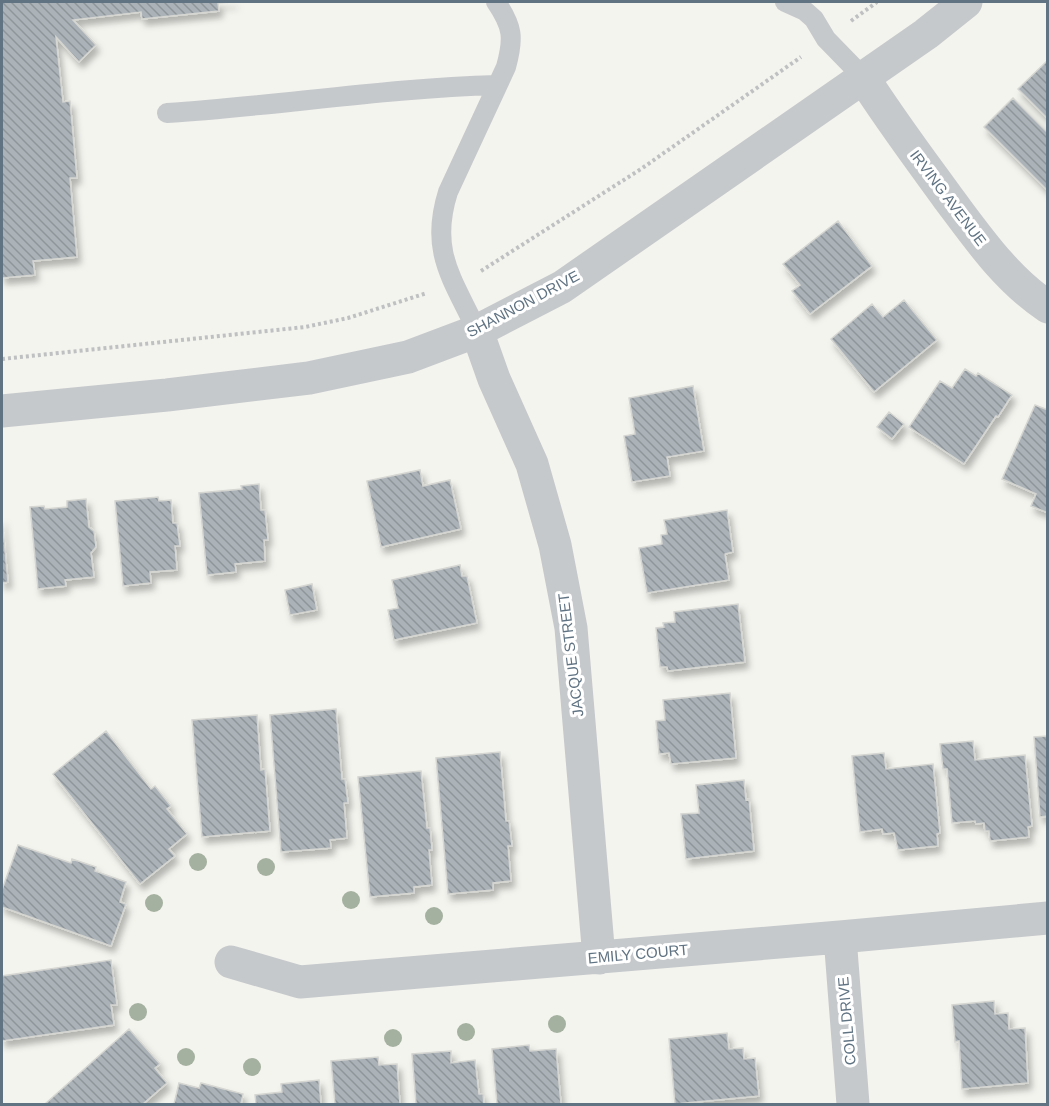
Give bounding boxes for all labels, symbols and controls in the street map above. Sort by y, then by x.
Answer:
street label: IRVING AVENUE [907,147,990,249]
street label: SHANNON DRIVE [464,267,582,340]
street label: JACQUE STREET [554,592,587,718]
street label: EMILY COURT [587,941,689,966]
street label: COLL DRIVE [834,976,859,1066]

